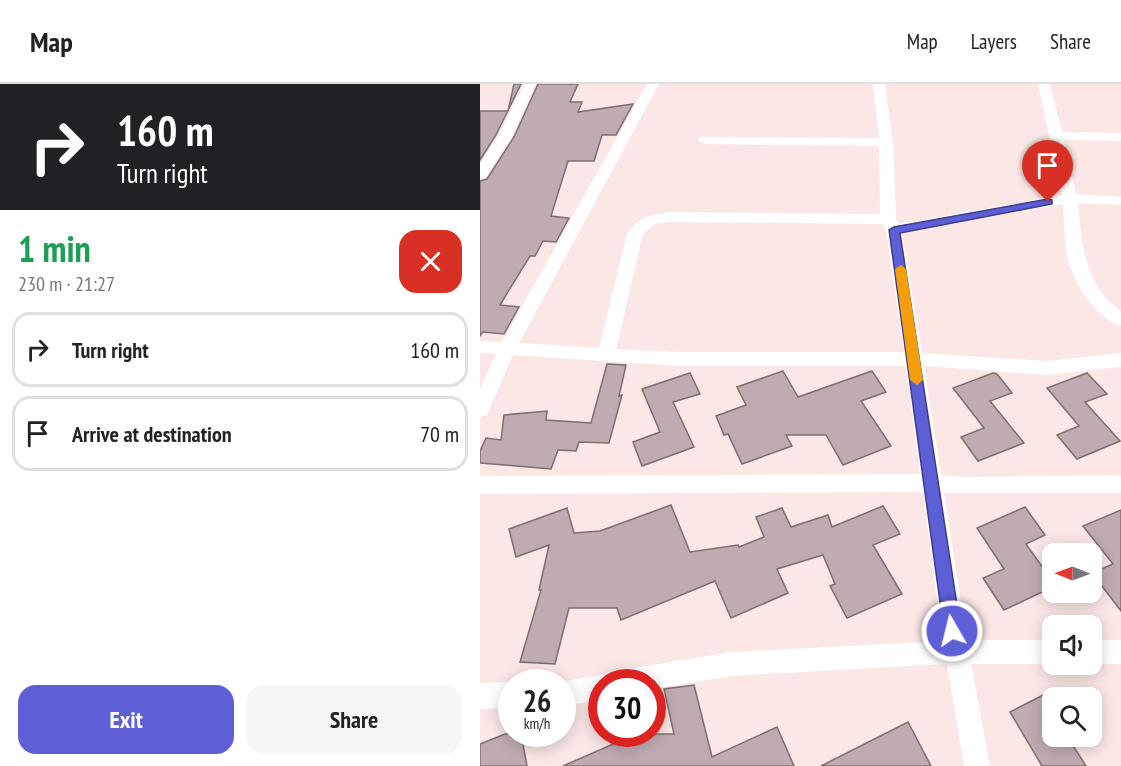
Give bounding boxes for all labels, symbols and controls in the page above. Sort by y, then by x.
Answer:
text: Map [30,23,73,60]
text: Map [907,28,938,55]
text: Layers [971,28,1017,55]
text: Share [1050,28,1091,55]
text: 160 m [117,103,214,158]
icon: right [18,108,96,186]
pin [1022,140,1073,202]
icon: arrive [1031,149,1064,182]
text: Turn right [117,156,208,190]
text: 1 min [18,225,91,272]
button: close [399,230,462,293]
text: 230 m · 21:27 [18,271,115,297]
icon: right [21,333,54,366]
text: Turn right [72,336,149,364]
text: 160 m [410,336,459,364]
icon: arrive [21,417,54,450]
text: Arrive at destination [72,420,232,448]
text: 70 m [420,420,459,448]
north arrow [1042,543,1102,603]
map controls [1042,543,1102,747]
position arrow [920,599,984,663]
button: sound [1042,615,1102,675]
speed limit sign: 30 [588,669,666,747]
text: 26 [523,681,551,720]
button: Exit [18,685,234,754]
button: Share [246,685,462,754]
button: search [1042,687,1102,747]
text: km/h [524,714,550,733]

